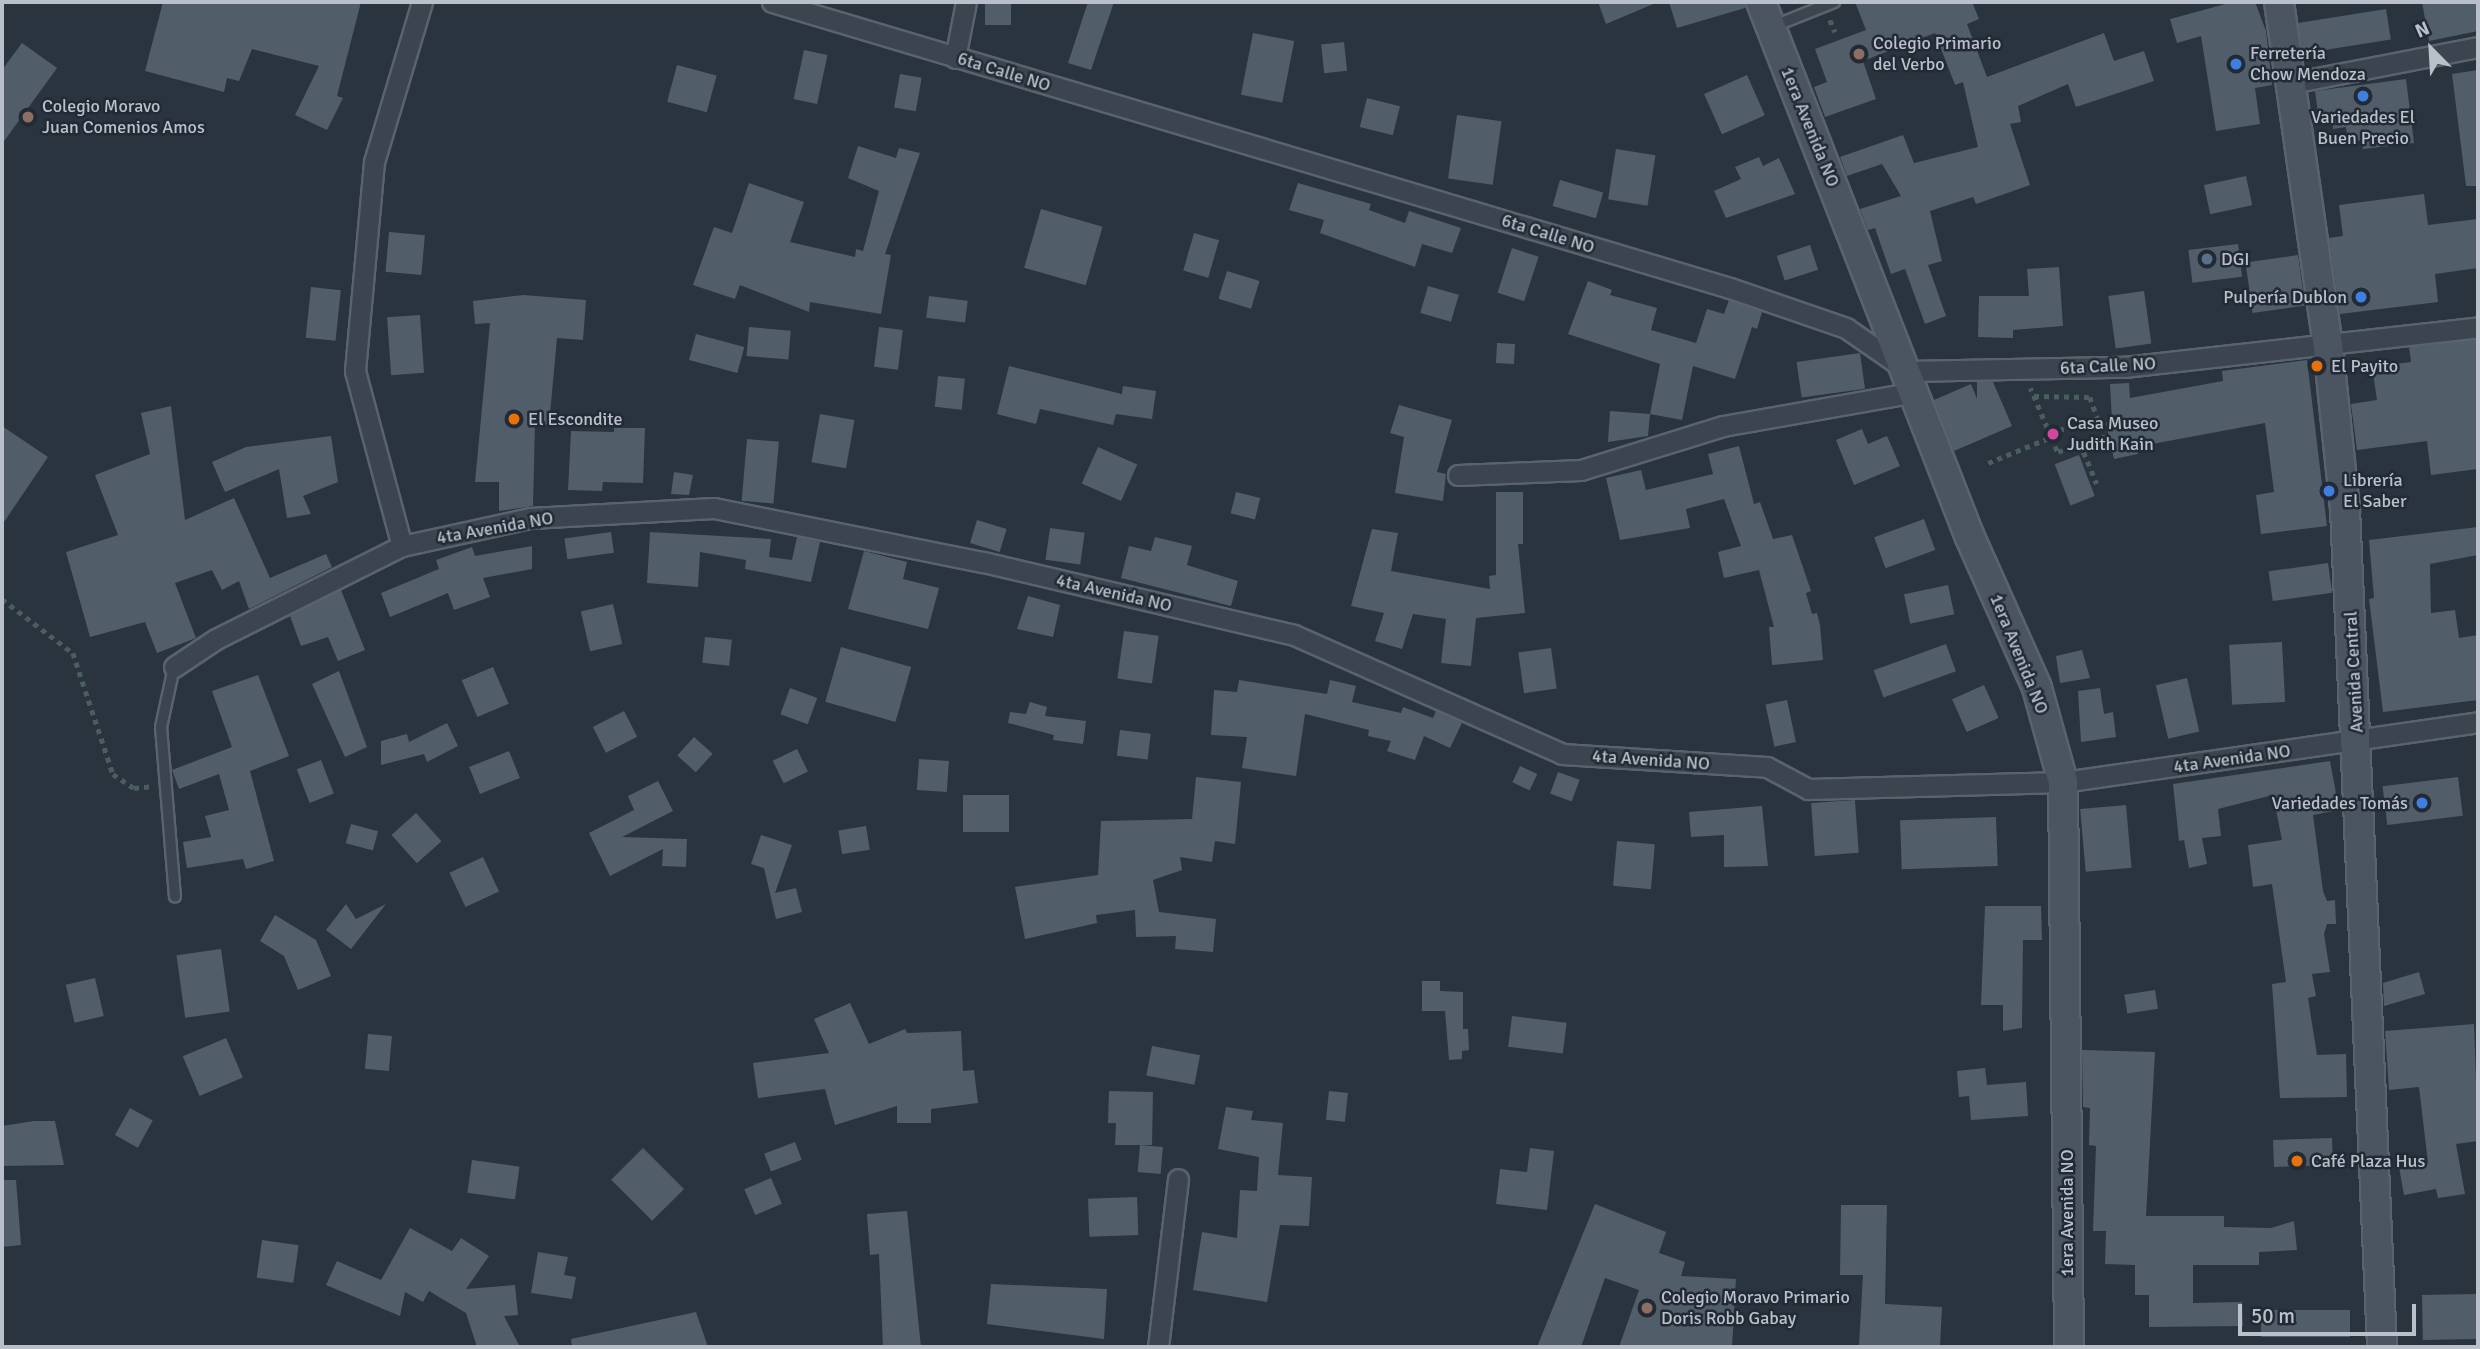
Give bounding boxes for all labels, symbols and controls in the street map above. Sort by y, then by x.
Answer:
north arrow [2396,14,2466,84]
text: N [2412,16,2433,43]
place label: Colegio Primario del Verbo [1873,33,2001,76]
place label: Ferretería Chow Mendoza [2250,43,2366,86]
marker: Colegio Primario del Verbo [1851,46,1867,62]
street label: 6ta Calle NO [955,48,1053,96]
marker: Ferretería Chow Mendoza [2228,56,2244,72]
street label: 1era Avenida NO [1776,64,1844,190]
marker: Variedades El Buen Precio [2355,88,2371,104]
place label: Colegio Moravo Juan Comenios Amos [42,96,205,138]
place label: Variedades El Buen Precio [2311,107,2415,150]
marker: Colegio Moravo Juan Comenios Amos [20,109,36,125]
street label: 6ta Calle NO [1499,210,1597,258]
place label: DGI [2221,248,2250,270]
marker: DGI [2199,251,2215,267]
place label: Pulpería Dublon [2223,286,2347,308]
marker: Pulpería Dublon [2353,289,2369,305]
street label: 6ta Calle NO [2059,353,2157,379]
place label: El Payito [2331,355,2398,377]
marker: El Payito [2309,358,2325,374]
place label: El Escondite [528,408,622,430]
marker: El Escondite [506,411,522,427]
place label: Casa Museo Judith Kain [2067,413,2158,456]
marker: Casa Museo Judith Kain [2045,426,2061,442]
place label: Librería El Saber [2343,470,2407,512]
marker: Librería El Saber [2321,483,2337,499]
street label: 4ta Avenida NO [435,507,555,549]
street label: 4ta Avenida NO [1054,569,1174,617]
street label: 1era Avenida NO [1985,591,2053,717]
street label: Avenida Central [2340,611,2368,733]
street label: 4ta Avenida NO [2172,740,2292,778]
street label: 4ta Avenida NO [1591,745,1711,775]
place label: Variedades Tomás [2271,792,2408,814]
marker: Variedades Tomás [2414,795,2430,811]
street label: 1era Avenida NO [2056,1149,2078,1277]
place label: Café Plaza Hus [2311,1150,2425,1172]
marker: Café Plaza Hus [2289,1153,2305,1169]
place label: Colegio Moravo Primario Doris Robb Gabay [1661,1287,1850,1330]
scale bar [2242,1290,2420,1334]
marker: Colegio Moravo Primario Doris Robb Gabay [1639,1300,1655,1316]
text: 50 m [2251,1303,2295,1329]

